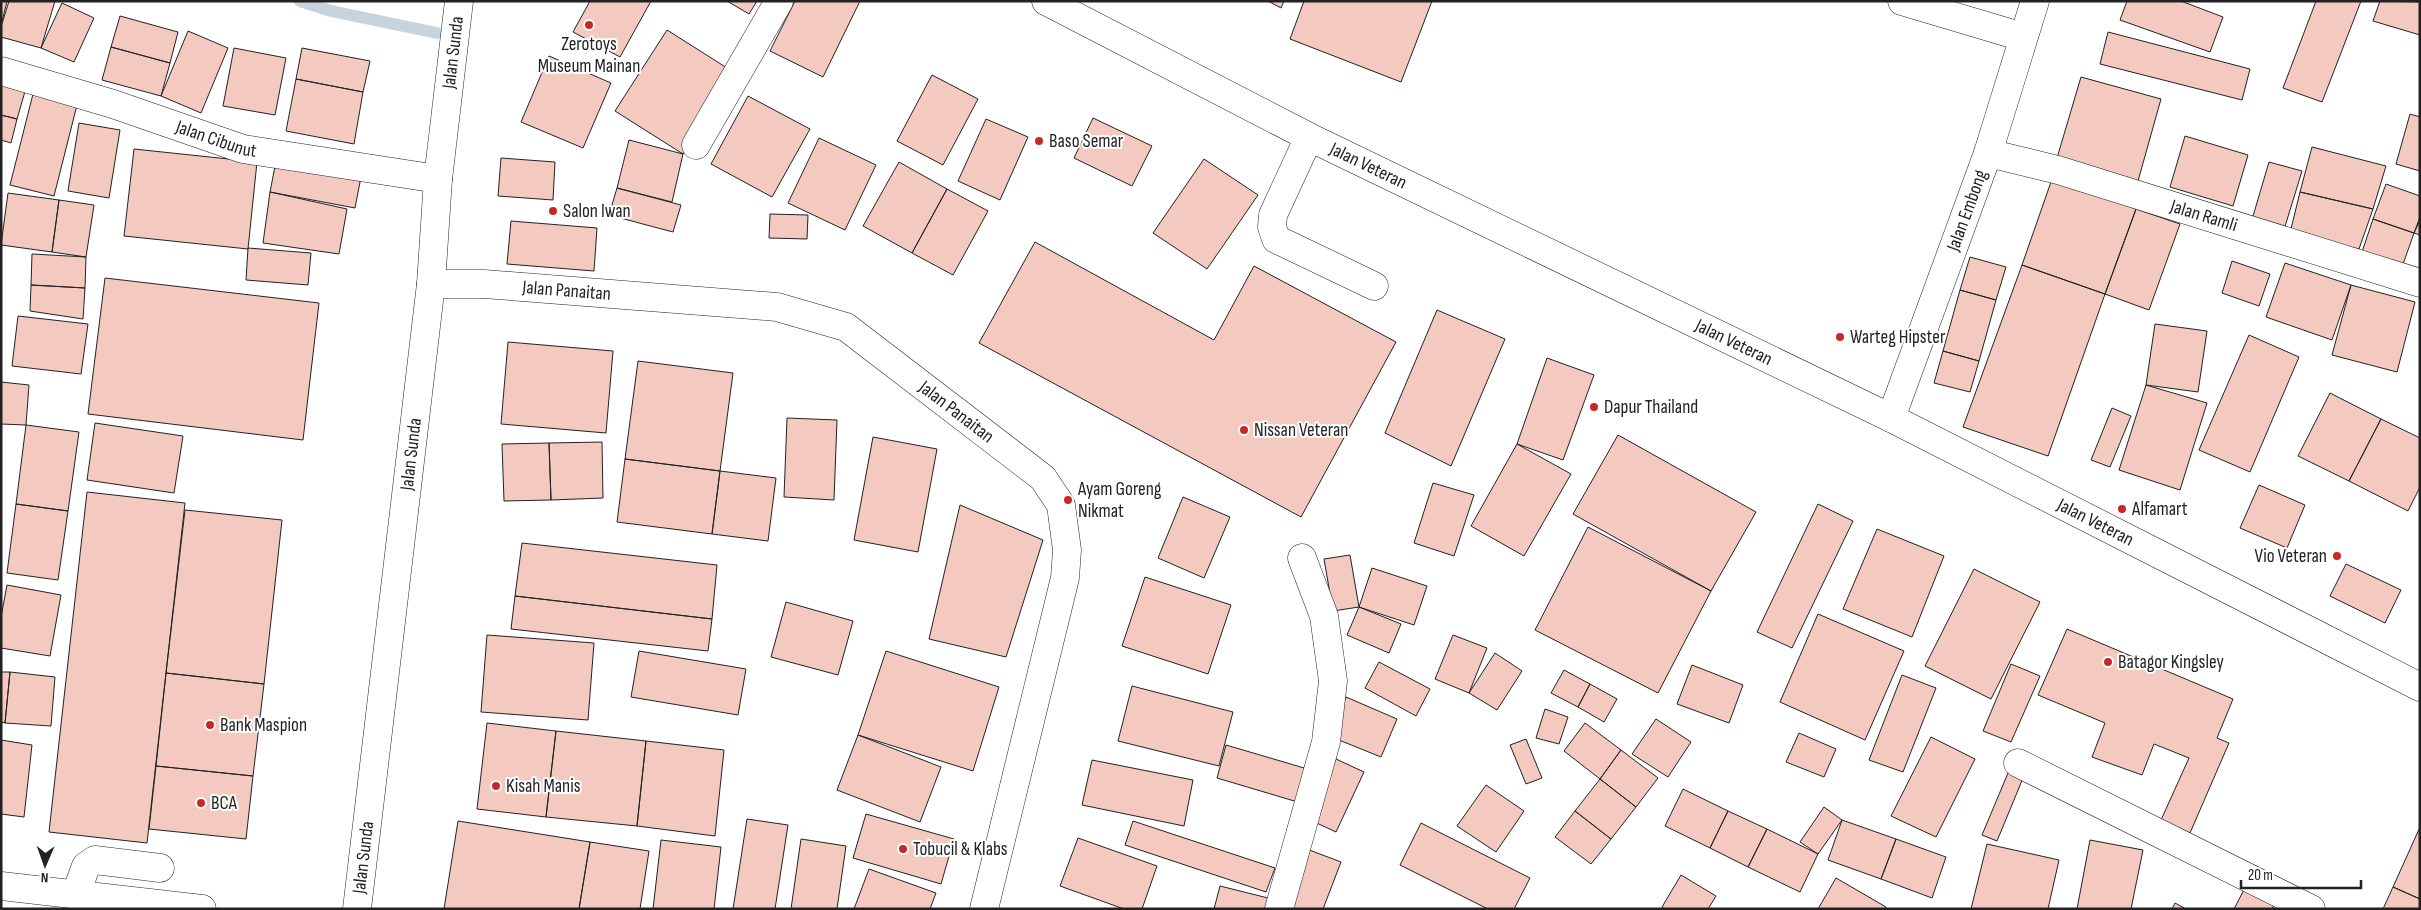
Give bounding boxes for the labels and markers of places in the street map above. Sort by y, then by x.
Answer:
marker: Zerotoys Museum Mainan [583,19,595,31]
place label: Zerotoys Museum Mainan [538,33,640,78]
place label: Baso Semar [1049,130,1124,153]
marker: Baso Semar [1033,135,1045,147]
place label: Salon Iwan [563,200,631,223]
marker: Salon Iwan [547,205,559,217]
place label: Warteg Hipster [1850,326,1946,349]
marker: Warteg Hipster [1834,331,1846,343]
place label: Dapur Thailand [1604,396,1698,419]
marker: Dapur Thailand [1588,401,1600,413]
place label: Nissan Veteran [1254,419,1348,442]
marker: Nissan Veteran [1238,424,1250,436]
place label: Ayam Goreng Nikmat [1077,478,1162,523]
marker: Ayam Goreng Nikmat [1062,494,1074,506]
place label: Alfamart [2131,498,2188,521]
marker: Alfamart [2116,503,2128,515]
place label: Vio Veteran [2255,545,2327,568]
marker: Vio Veteran [2331,550,2343,562]
place label: Batagor Kingsley [2118,651,2224,674]
marker: Batagor Kingsley [2102,656,2114,668]
place label: Bank Maspion [220,714,307,737]
marker: Bank Maspion [204,719,216,731]
place label: Kisah Manis [506,775,581,798]
marker: Kisah Manis [490,780,502,792]
place label: BCA [211,792,238,815]
marker: BCA [195,797,207,809]
place label: Tobucil & Klabs [913,838,1008,861]
marker: Tobucil & Klabs [897,843,909,855]

